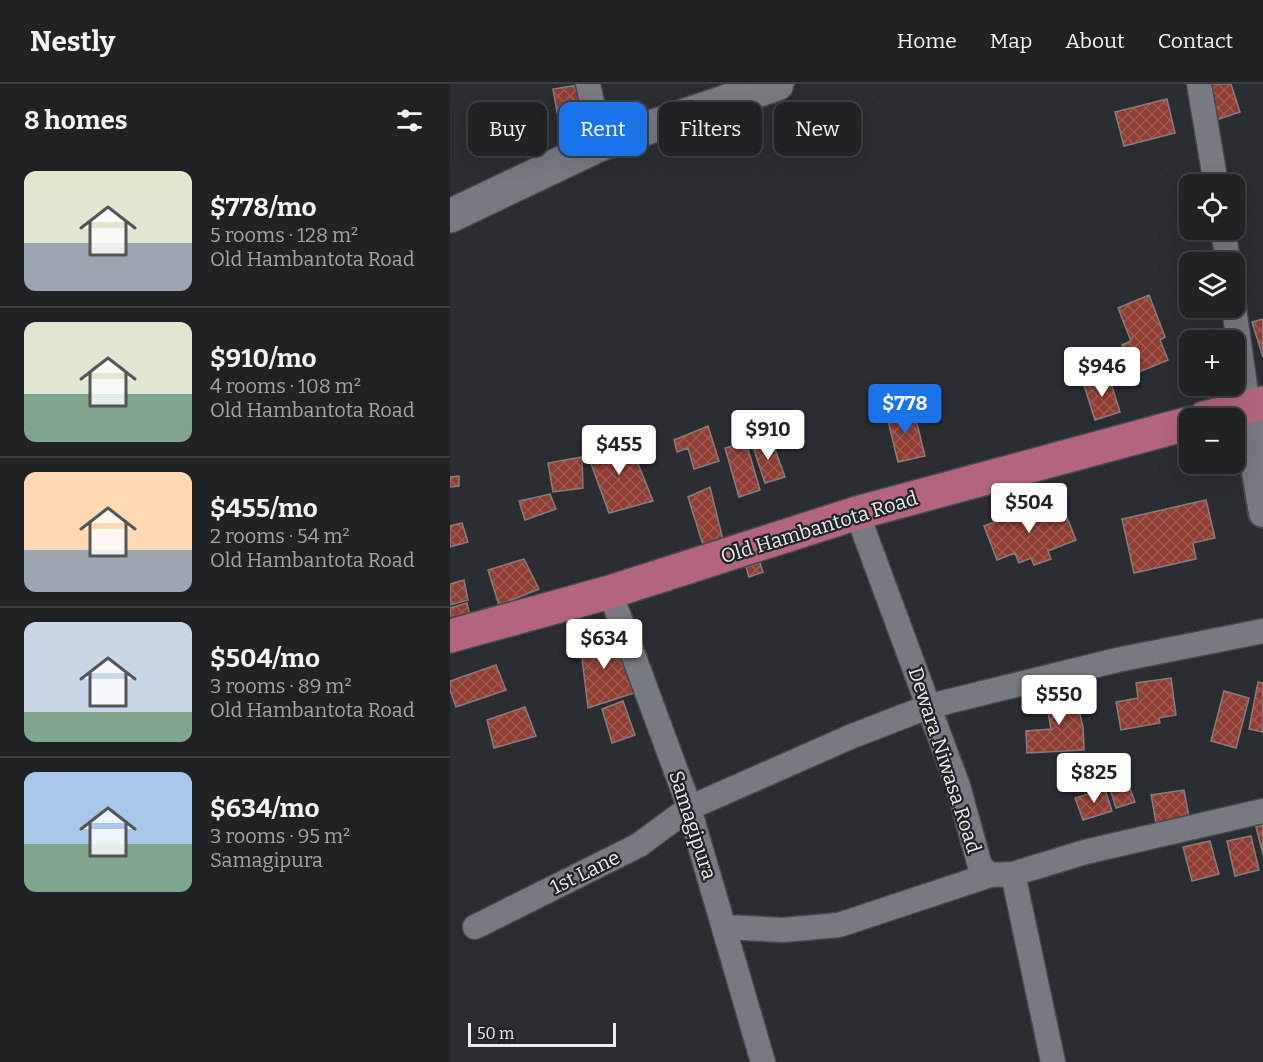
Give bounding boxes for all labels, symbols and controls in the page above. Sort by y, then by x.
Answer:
text: Nestly [30,25,115,58]
text: Home [897,28,957,54]
text: Map [990,28,1032,54]
text: About [1065,28,1125,54]
text: Contact [1158,28,1233,54]
chip: Buy [468,102,547,156]
chip: Rent [559,102,647,156]
chip: Filters [659,102,762,156]
chip: New [774,102,861,156]
icon: filters [393,104,426,137]
text: 8 homes [24,105,128,136]
map controls [1179,174,1245,474]
button: locate [1179,174,1245,240]
text: $778/mo [210,192,317,223]
icon: home [72,195,144,267]
text: 5 rooms · 128 m² [210,223,358,247]
text: Old Hambantota Road [210,247,415,271]
button: layers [1179,252,1245,318]
button: + [1179,330,1245,396]
text: $910/mo [210,343,317,374]
icon: home [72,346,144,418]
pin: $946 [1066,347,1138,398]
text: $946 [1078,354,1126,378]
text: 4 rooms · 108 m² [210,374,361,398]
pin: $778 [869,384,941,435]
text: $778 [882,391,928,415]
text: Old Hambantota Road [210,398,415,422]
button: − [1179,408,1245,474]
pin: $910 [732,410,804,461]
text: $910 [745,417,791,441]
pin: $455 [583,425,655,476]
text: $455 [596,432,642,456]
pin: $504 [993,483,1065,534]
street label: Old Hambantota Road [718,486,920,568]
text: $504 [1005,490,1053,514]
text: $455/mo [210,493,318,524]
icon: home [72,496,144,568]
text: 2 rooms · 54 m² [210,524,350,548]
text: Old Hambantota Road [210,548,415,572]
pin: $634 [568,619,640,670]
text: $634 [580,626,628,650]
text: $504/mo [210,643,320,674]
icon: home [72,646,144,718]
street label: Dewara Niwasa Road [904,664,986,856]
text: 3 rooms · 89 m² [210,674,352,698]
pin: $550 [1023,675,1095,726]
text: $550 [1036,682,1082,706]
text: Old Hambantota Road [210,698,415,722]
pin: $825 [1058,753,1130,804]
text: $825 [1071,760,1117,784]
street label: Samagipura [664,768,722,882]
text: $634/mo [210,793,319,824]
icon: home [72,796,144,868]
text: 3 rooms · 95 m² [210,824,350,848]
street label: 1st Lane [546,845,624,899]
text: Samagipura [210,848,323,872]
scale bar [468,1020,616,1048]
text: 50 m [477,1024,514,1043]

